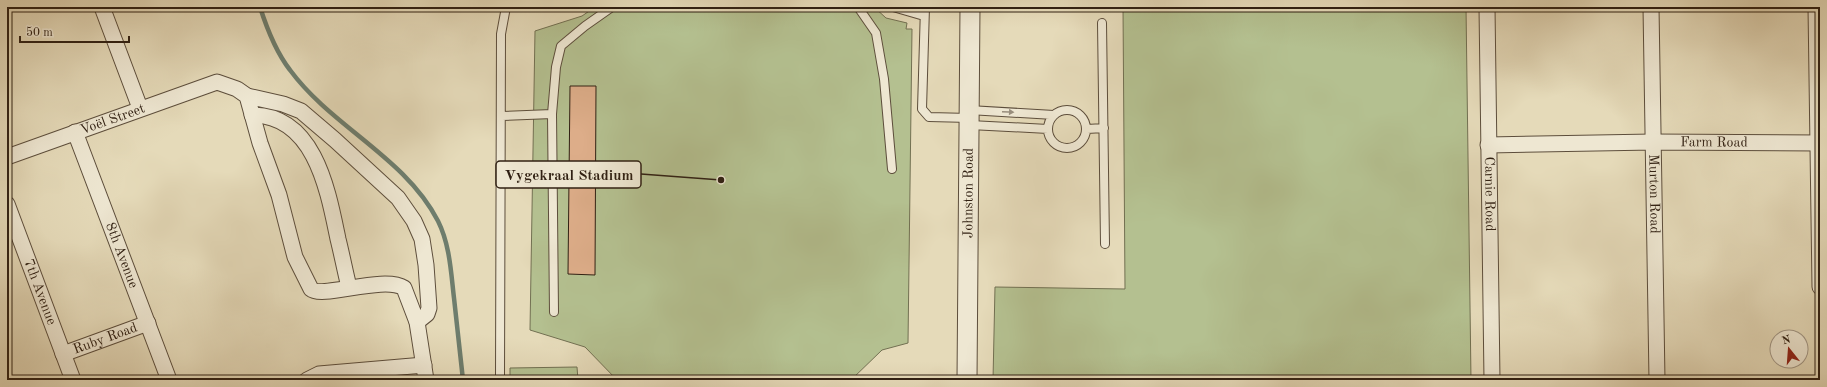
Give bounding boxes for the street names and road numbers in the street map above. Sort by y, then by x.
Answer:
street label: Voël Street [78,101,147,137]
street label: Farm Road [1680,135,1748,150]
street label: Johnston Road [961,148,976,238]
street label: Murton Road [1646,154,1662,234]
street label: Carnie Road [1482,156,1497,232]
street label: 8th Avenue [103,221,141,290]
street label: 7th Avenue [21,257,59,327]
street label: Ruby Road [71,320,139,357]

